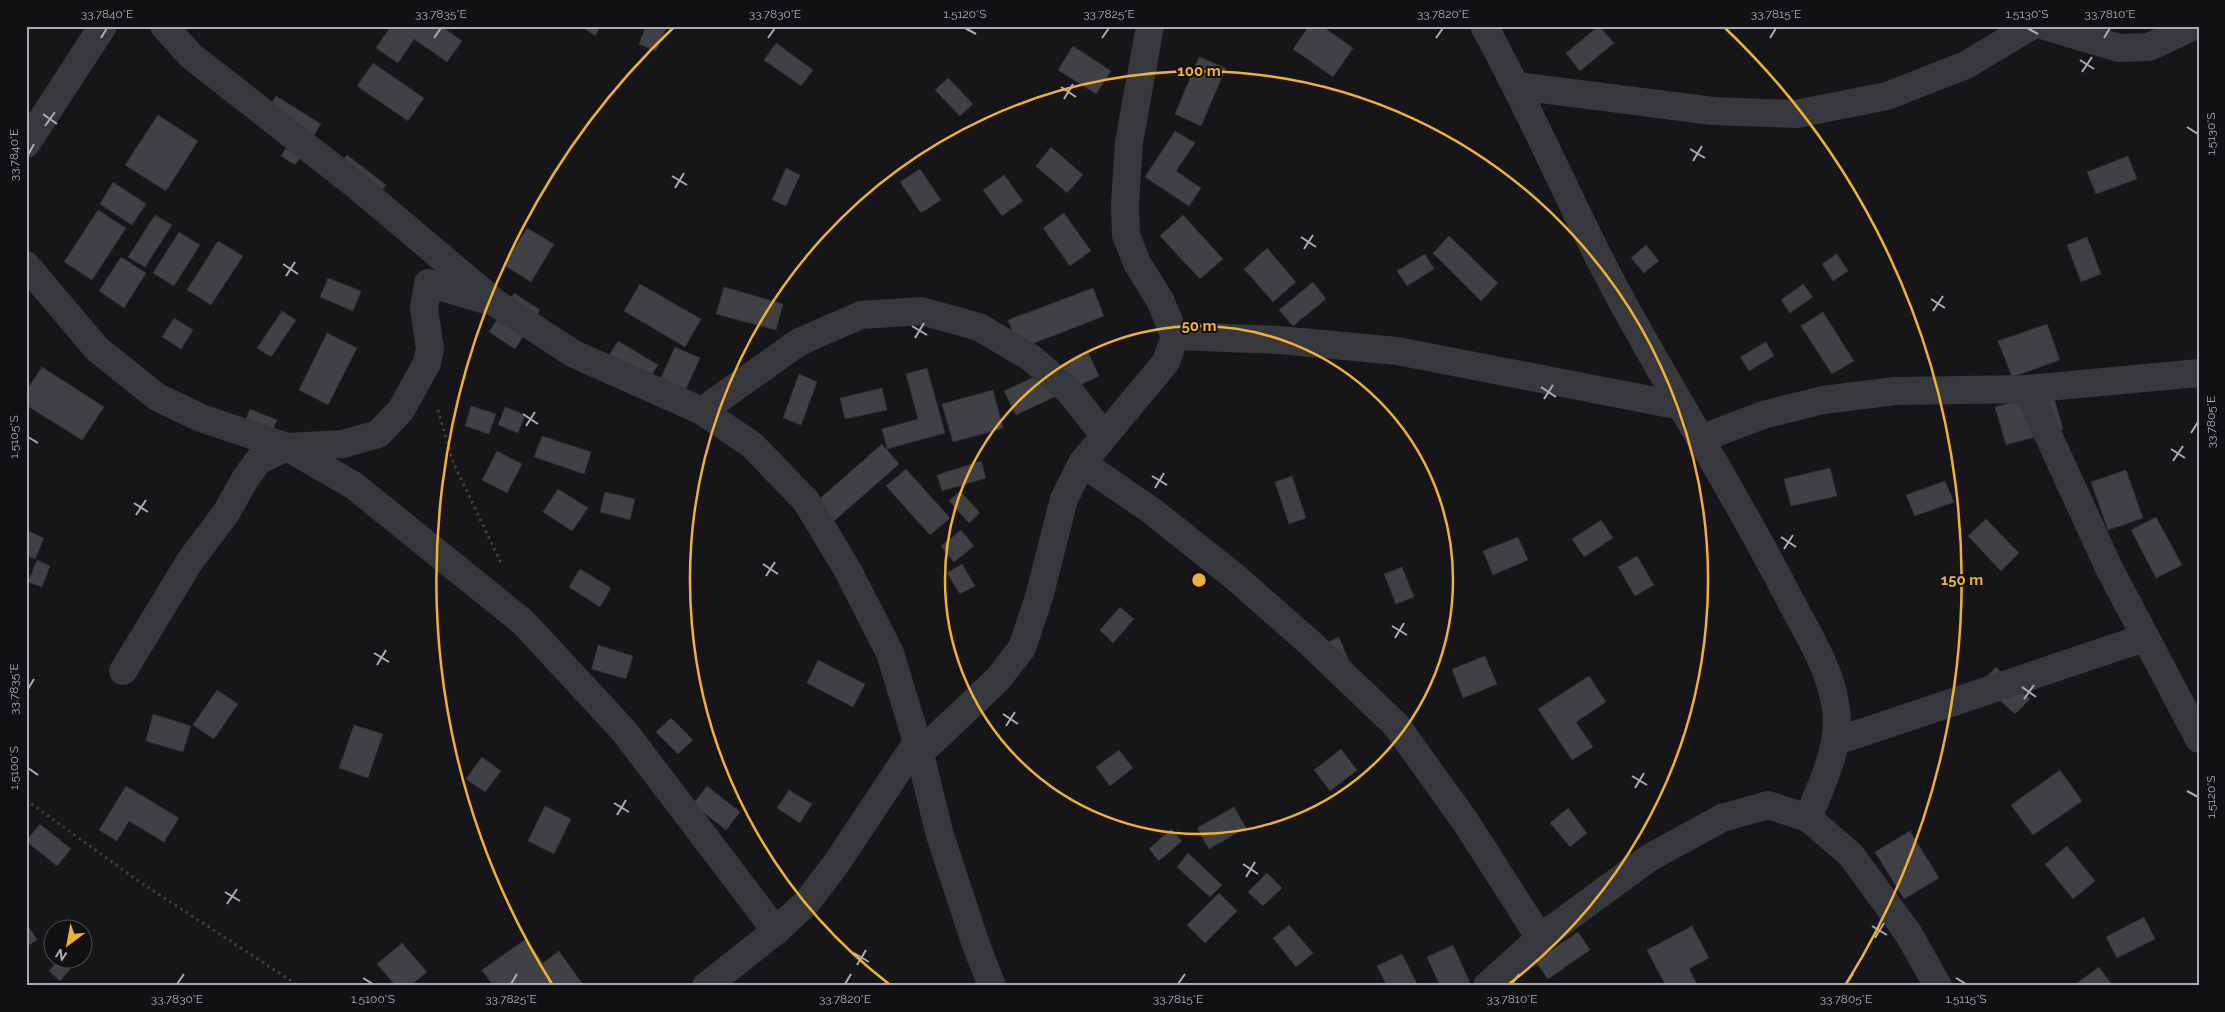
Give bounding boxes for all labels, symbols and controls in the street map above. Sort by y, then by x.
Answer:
text: 33.7840°E [81,7,133,21]
text: 33.7835°E [415,7,467,21]
text: 33.7830°E [749,7,801,21]
text: 1.5120°S [944,7,986,21]
text: 33.7825°E [1083,7,1135,21]
text: 33.7820°E [1417,7,1469,21]
text: 33.7815°E [1751,7,1801,21]
text: 1.5130°S [2005,7,2049,21]
text: 33.7810°E [2084,7,2136,21]
text: 100 m [1177,62,1221,80]
text: 1.5130°S [2204,112,2218,156]
text: 33.7840°E [7,129,21,181]
text: 50 m [1181,317,1217,335]
text: 33.7805°E [2204,396,2218,448]
text: 1.5105°S [7,415,21,459]
centre of rings [1190,571,1208,589]
text: 150 m [1941,571,1983,589]
text: 33.7835°E [7,663,21,715]
text: 1.5100°S [7,746,21,790]
text: 1.5120°S [2204,776,2218,818]
north arrow [42,920,92,970]
text: N [52,945,70,965]
text: 33.7830°E [151,992,203,1006]
text: 1.5100°S [351,992,395,1006]
text: 33.7825°E [485,992,537,1006]
text: 33.7820°E [819,992,871,1006]
text: 33.7815°E [1153,992,1203,1006]
text: 33.7810°E [1486,992,1538,1006]
text: 33.7805°E [1820,992,1872,1006]
text: 1.5115°S [1945,992,1987,1006]

